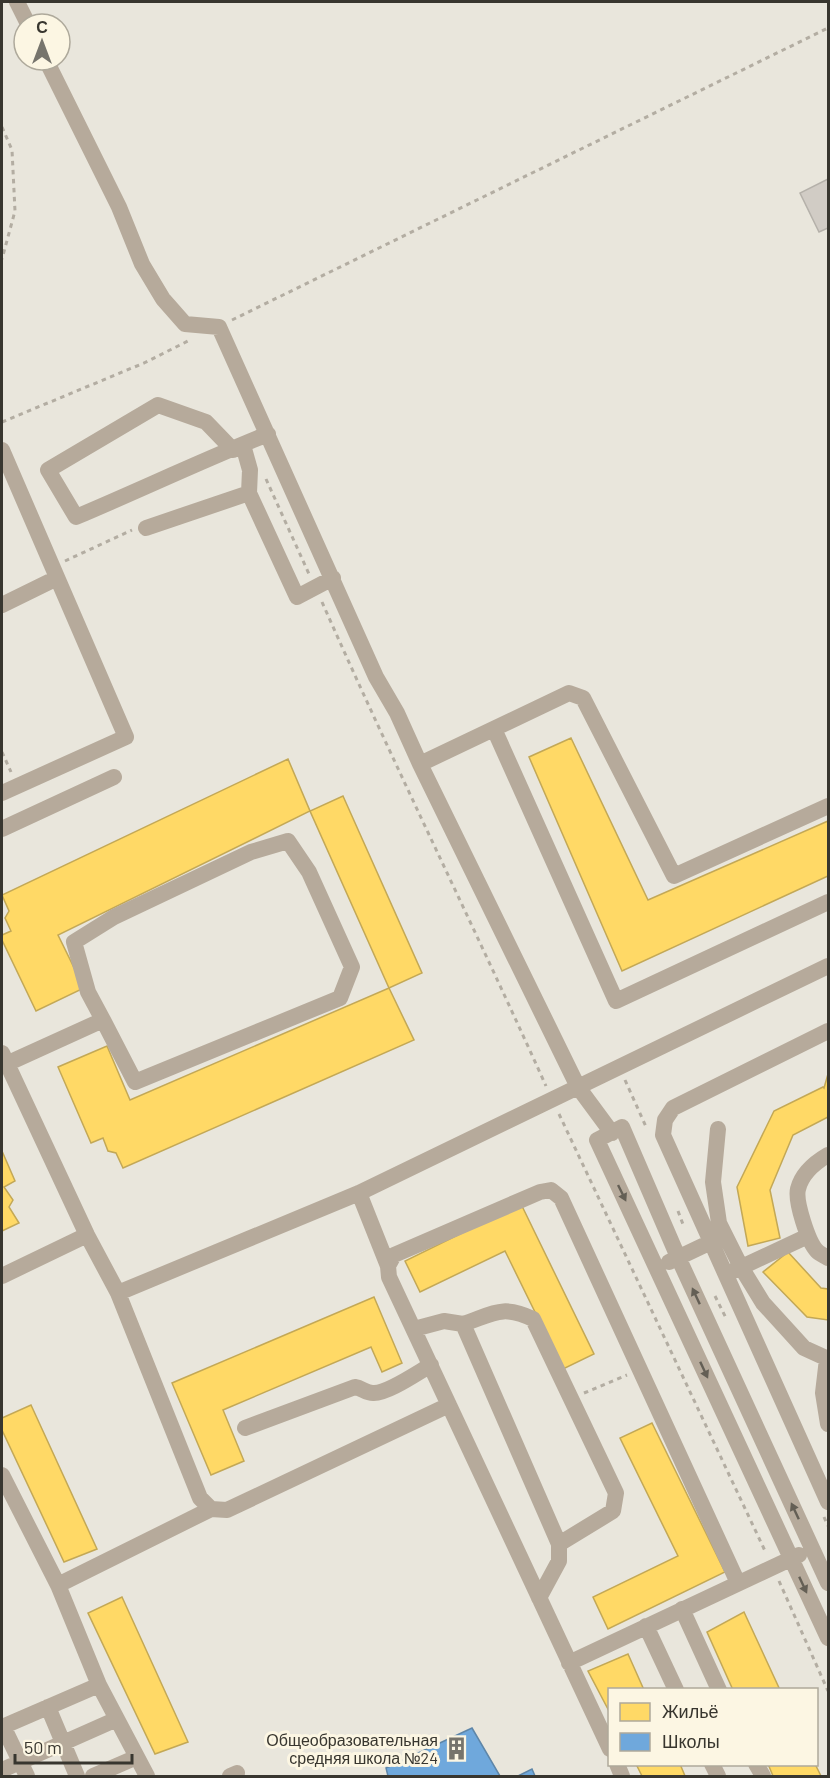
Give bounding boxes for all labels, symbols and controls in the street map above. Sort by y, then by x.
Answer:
north arrow [12,12,72,72]
text: С [36,17,48,36]
one-way arrow [618,1185,627,1202]
one-way arrow [692,1287,701,1304]
one-way arrow [700,1361,710,1379]
one-way arrow [790,1503,799,1520]
one-way arrow [799,1577,808,1594]
legend [608,1688,818,1766]
text: Жильё [662,1700,719,1722]
scale bar [15,1727,132,1765]
place label: Общеобразовательная средняя школа №24 [266,1730,438,1767]
text: Школы [662,1730,720,1752]
building icon: Общеобразовательная средняя школа №24 [443,1735,469,1761]
text: 50 m [24,1736,62,1758]

